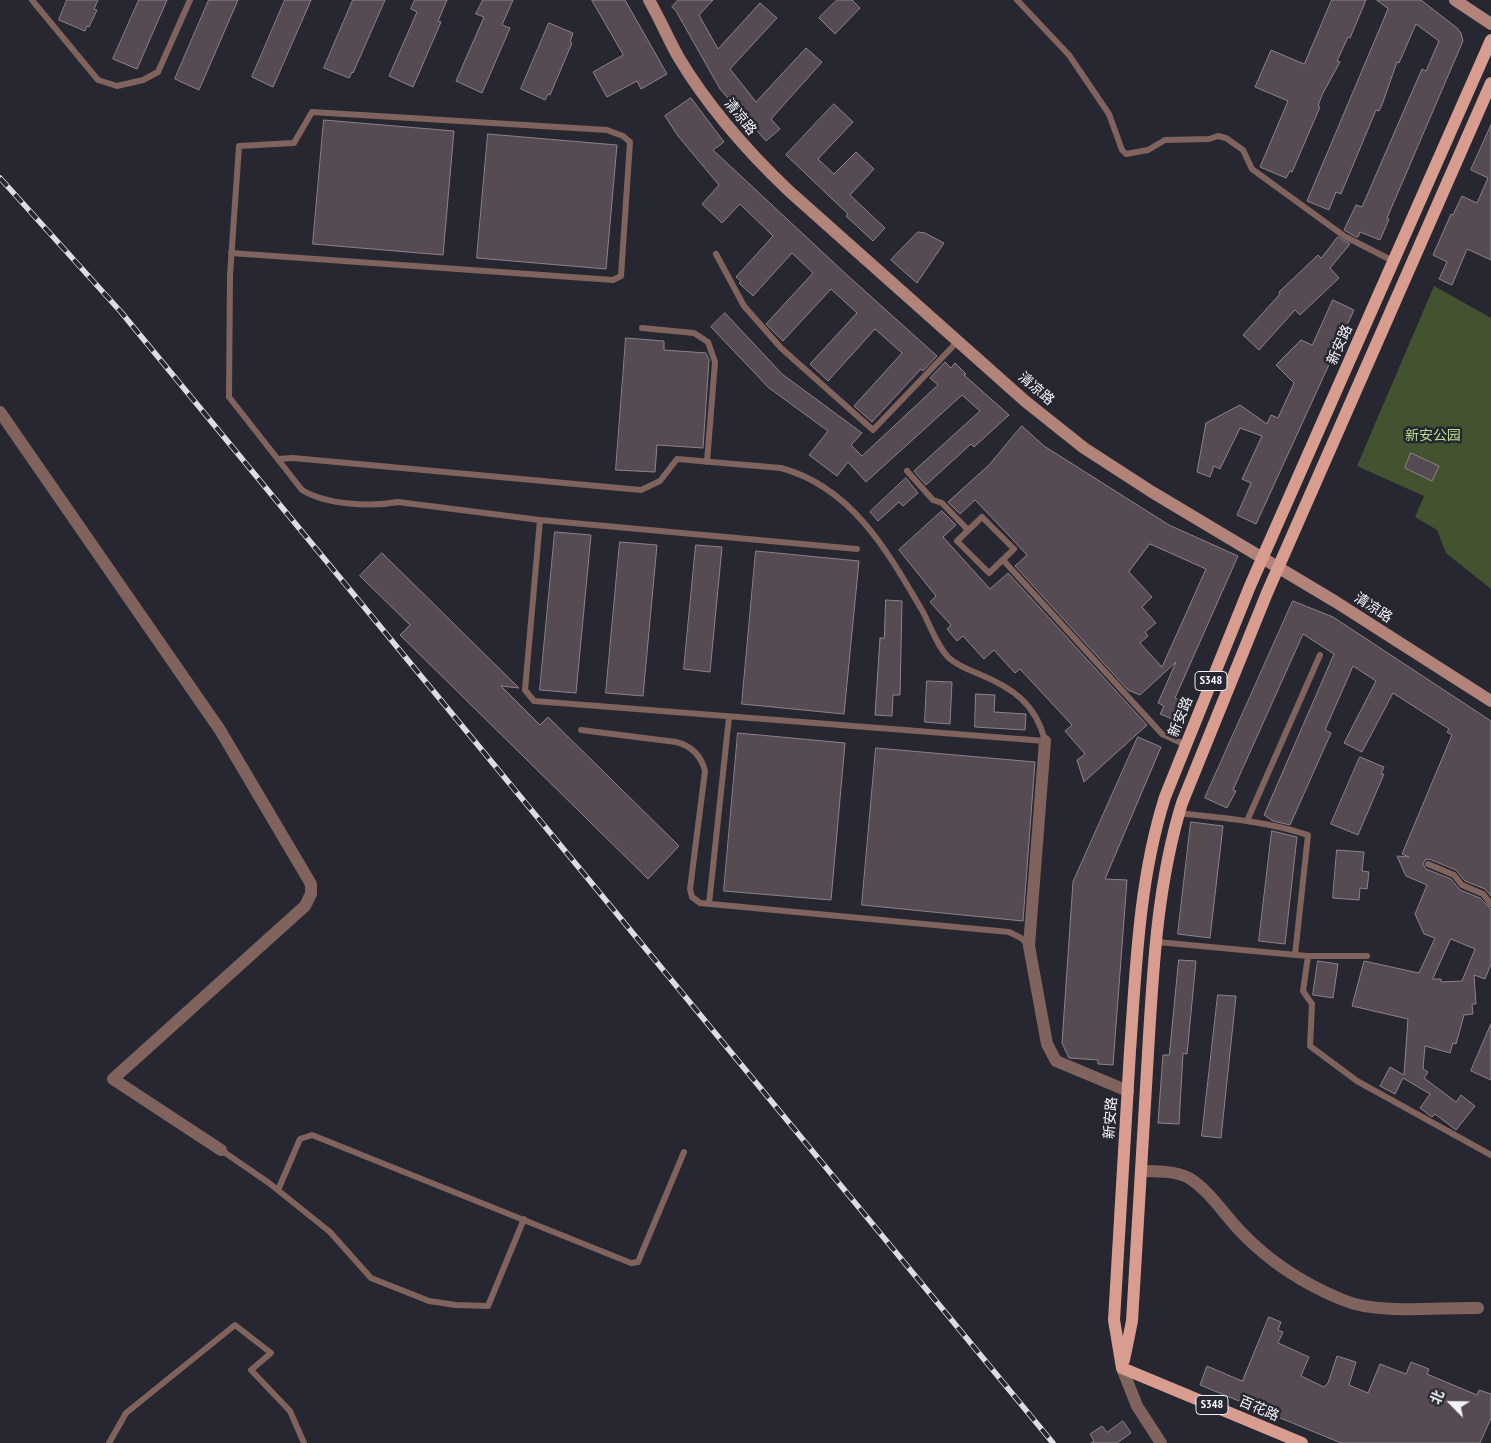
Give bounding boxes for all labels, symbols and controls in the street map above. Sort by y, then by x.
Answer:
street label: 清凉路 [720,95,760,139]
street label: 新安路 [1324,322,1356,368]
street label: 清凉路 [1015,369,1057,409]
park label: 新安公园 [1405,428,1461,444]
street label: 清凉路 [1351,590,1395,626]
road number: S348 [1195,671,1227,690]
street label: 新安路 [1165,694,1197,740]
street label: 新安路 [1101,1096,1121,1140]
north arrow [1426,1378,1476,1428]
text: 北 [1426,1387,1448,1407]
street label: 百花路 [1236,1393,1282,1425]
road number: S348 [1196,1396,1228,1414]

